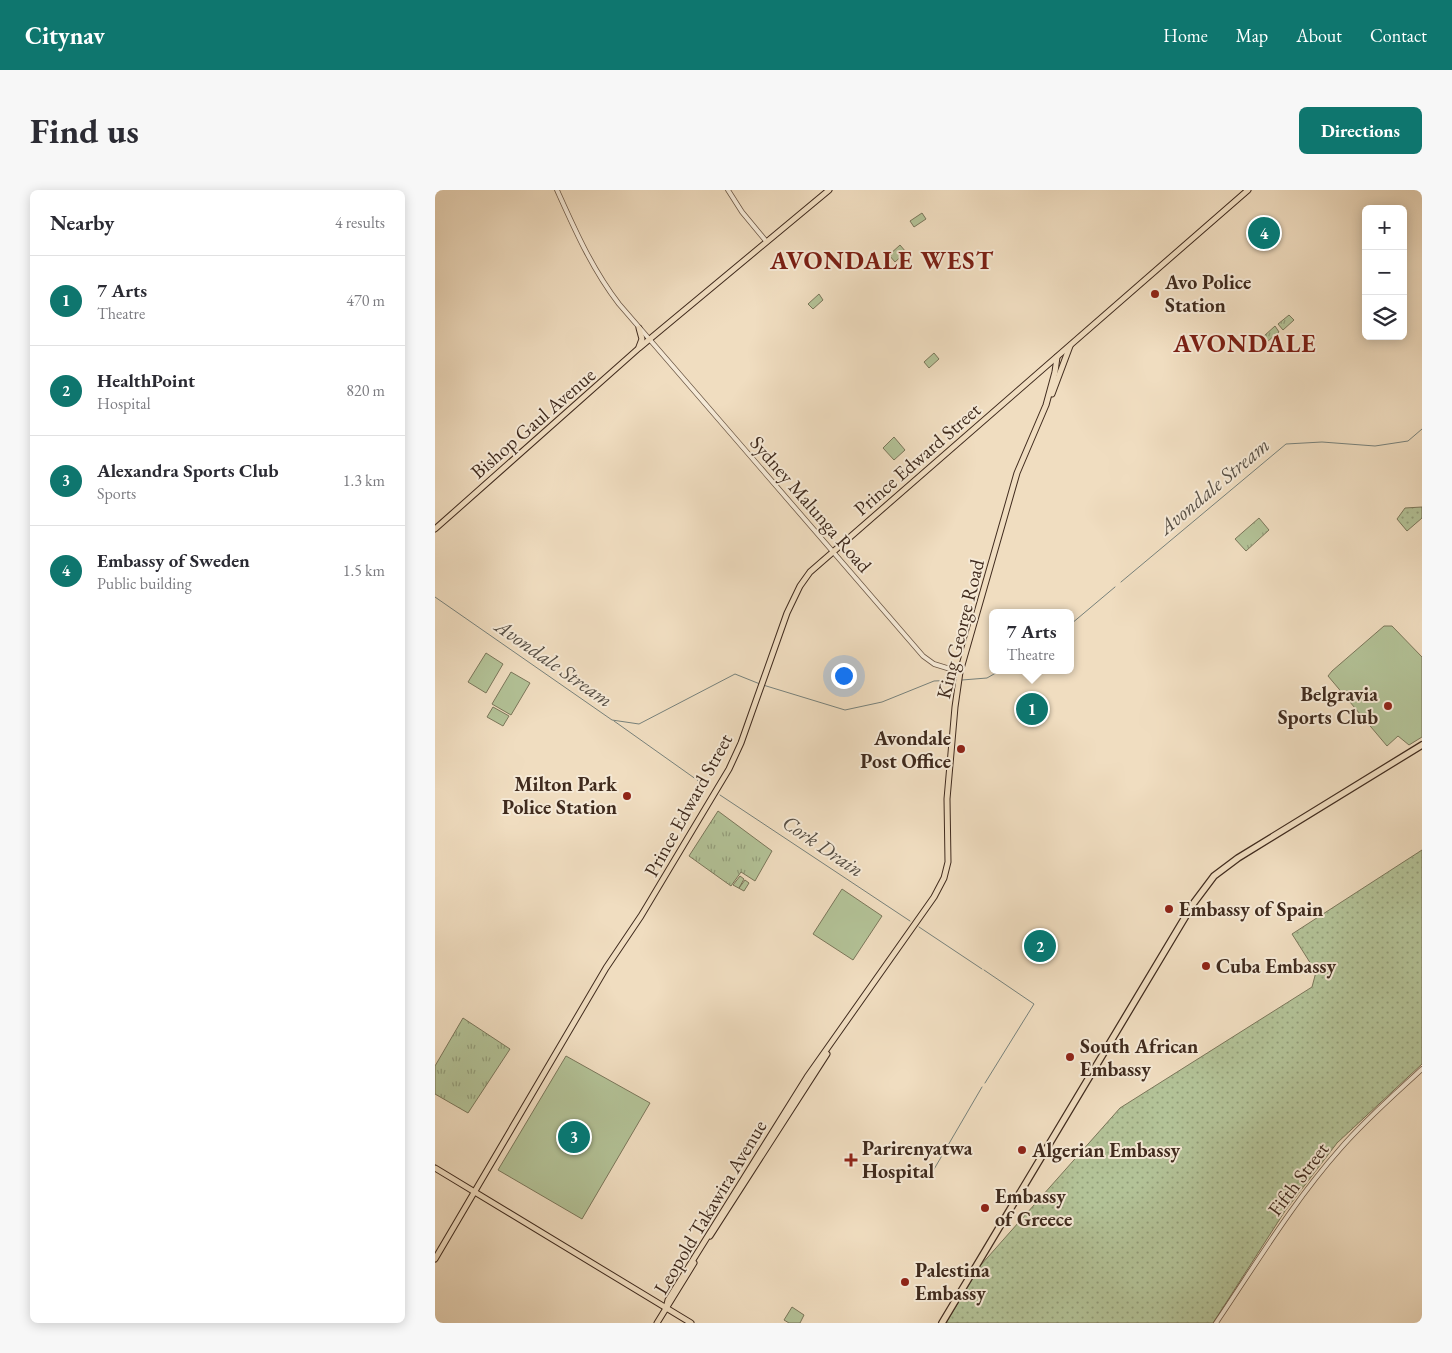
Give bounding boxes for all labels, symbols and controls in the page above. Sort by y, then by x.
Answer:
text: Citynav [25,20,105,51]
text: Home [1163,24,1208,47]
text: Map [1236,24,1268,47]
text: About [1296,24,1342,47]
text: Contact [1370,24,1427,47]
button: Directions [1299,107,1422,154]
text: Find us [30,108,139,153]
map controls [1362,205,1407,340]
button: + [1362,205,1407,250]
text: Nearby [50,209,114,236]
text: 4 results [335,212,385,233]
pin: 4 [1248,214,1280,252]
district label: AVONDALE WEST [769,244,994,276]
button: − [1362,250,1407,295]
place label: Avo Police Station [1164,269,1251,318]
text: 7 Arts [97,278,147,303]
marker: Avo Police Station [1149,288,1161,300]
text: 1 [62,290,70,311]
text: 470 m [346,290,385,311]
button: layers [1362,295,1407,340]
text: Theatre [97,303,145,324]
district label: AVONDALE [1172,327,1317,359]
street label: Bishop Gaul Avenue [465,362,601,484]
text: HealthPoint [97,368,195,393]
text: 2 [62,380,70,401]
text: 820 m [346,380,385,401]
text: Hospital [97,393,151,414]
street label: Prince Edward Street [848,396,986,521]
street label: Sydney Malunga Road [744,430,878,578]
water label: Avondale Stream [1151,431,1275,541]
text: Alexandra Sports Club [97,458,278,483]
text: 3 [62,470,70,491]
text: 1.3 km [343,470,385,491]
text: Sports [97,483,136,504]
text: Embassy of Sweden [97,548,250,573]
street label: King George Road [930,556,990,701]
text: 4 [62,560,70,581]
text: 1.5 km [343,560,385,581]
text: Public building [97,573,192,594]
popup [989,609,1074,674]
water label: Avondale Stream [489,611,618,713]
text: 7 Arts [1006,619,1057,644]
text: Theatre [1006,644,1055,665]
your location [831,663,857,689]
place label: Belgravia Sports Club [1278,681,1378,730]
pin: 1 [1016,690,1048,728]
marker: Belgravia Sports Club [1382,700,1394,712]
place label: Avondale Post Office [860,725,951,774]
street label: Prince Edward Street [638,728,738,881]
marker: Avondale Post Office [955,743,967,755]
place label: Milton Park Police Station [502,771,618,820]
marker: Milton Park Police Station [621,790,633,802]
water label: Cork Drain [777,808,869,883]
place label: Embassy of Spain [1179,896,1323,922]
marker: Embassy of Spain [1163,903,1175,915]
pin: 2 [1024,927,1056,965]
place label: Cuba Embassy [1216,953,1336,979]
marker: Cuba Embassy [1200,960,1212,972]
place label: South African Embassy [1080,1033,1198,1082]
marker: South African Embassy [1064,1051,1076,1063]
street label: Leopold Takawira Avenue [648,1115,772,1299]
pin: 3 [558,1118,590,1156]
place label: Parirenyatwa Hospital [862,1135,973,1184]
street label: Fifth Street [1262,1136,1335,1221]
place label: Algerian Embassy [1031,1137,1180,1163]
marker: Algerian Embassy [1016,1144,1028,1156]
marker: Parirenyatwa Hospital [844,1153,858,1167]
place label: Embassy of Greece [995,1183,1072,1232]
marker: Embassy of Greece [979,1202,991,1214]
place label: Palestina Embassy [915,1257,990,1306]
marker: Palestina Embassy [899,1276,911,1288]

